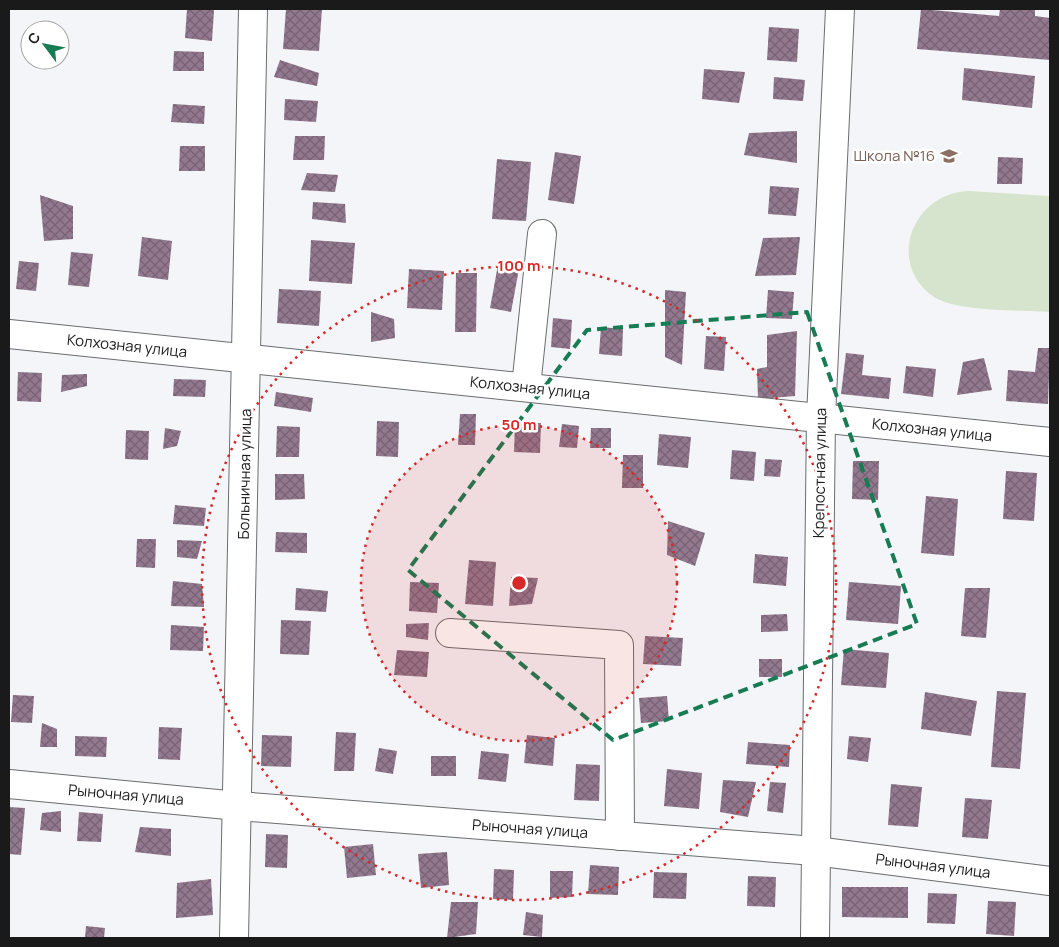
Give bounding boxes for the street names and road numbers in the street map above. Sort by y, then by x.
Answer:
street label: Колхозная улица [66,329,188,362]
street label: Колхозная улица [469,371,591,404]
street label: Больничная улица [233,408,256,540]
street label: Крепостная улица [808,408,831,538]
street label: Колхозная улица [871,413,993,446]
street label: Рыночная улица [67,779,185,810]
street label: Рыночная улица [472,814,589,843]
street label: Рыночная улица [874,848,992,883]

